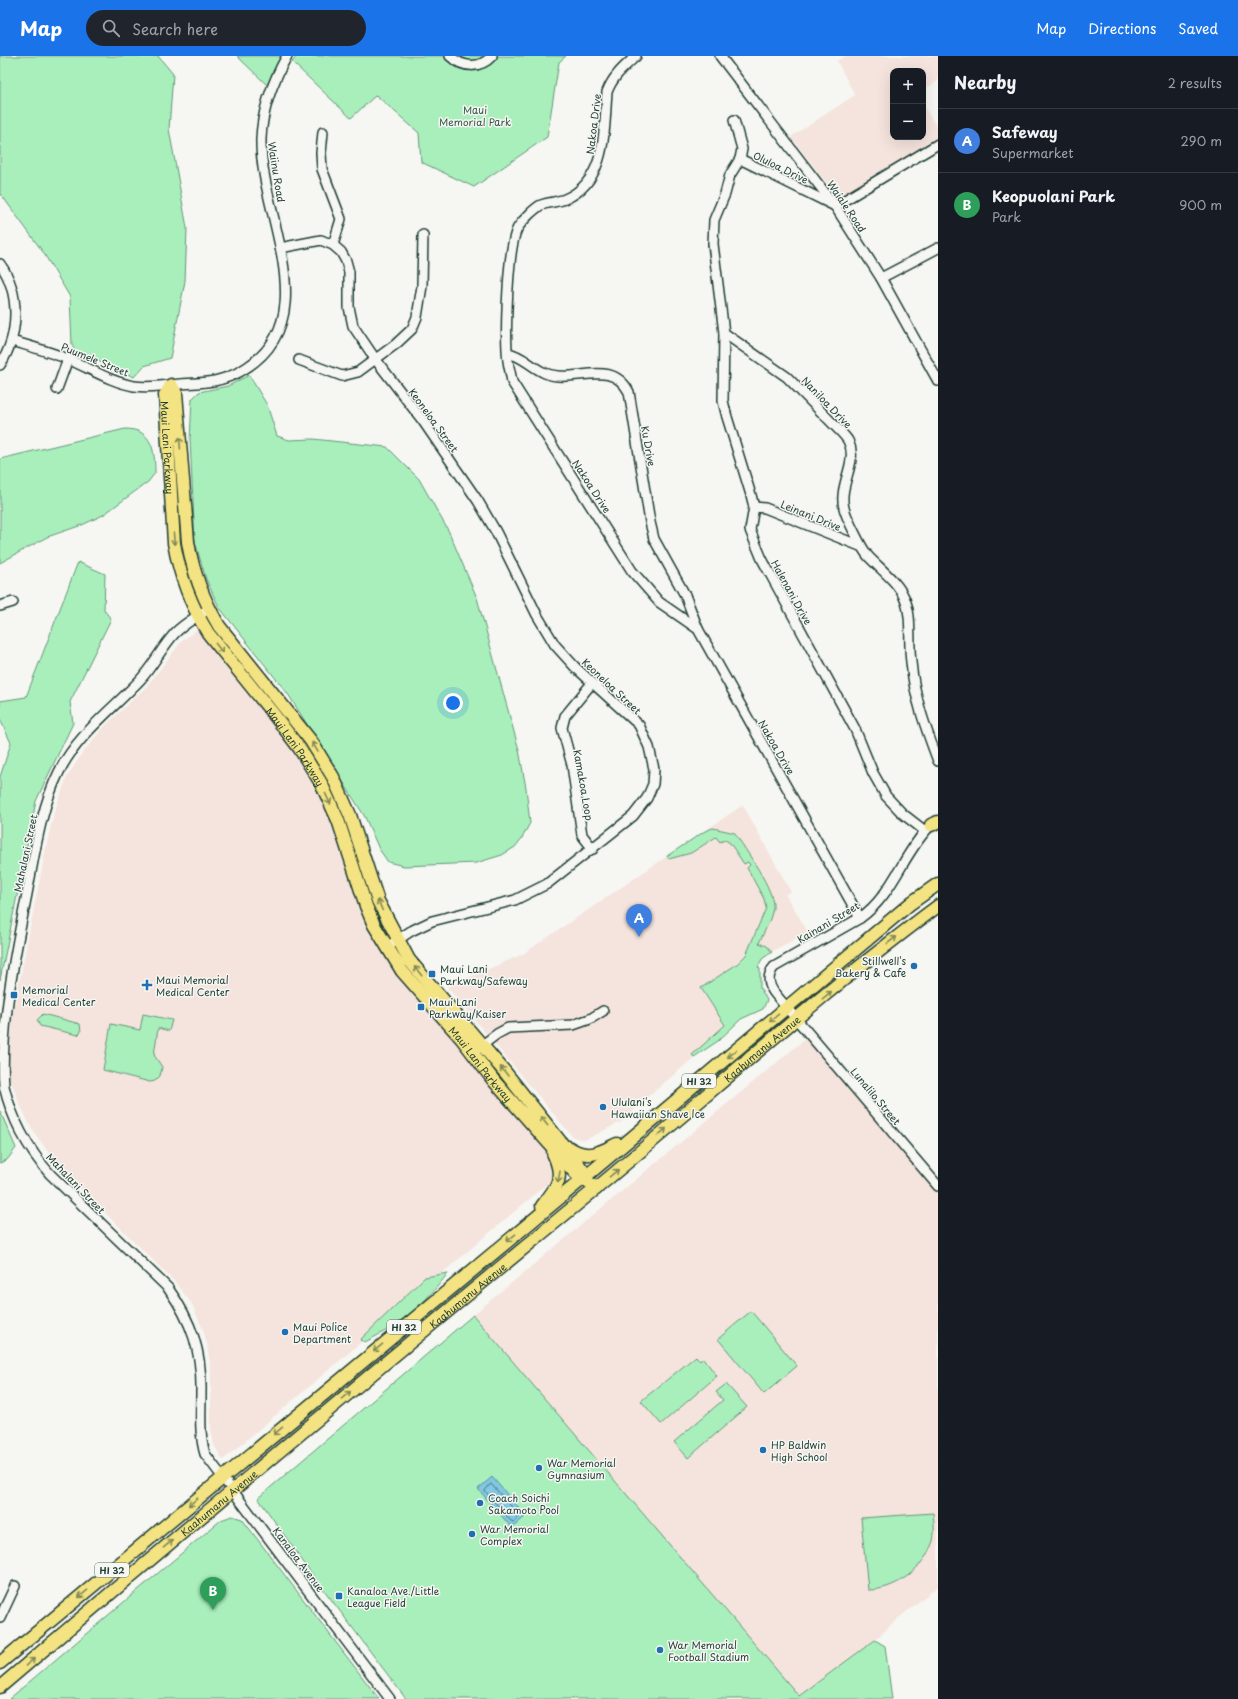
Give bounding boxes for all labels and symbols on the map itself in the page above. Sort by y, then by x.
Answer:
street label: Nakoa Drive [582,93,604,155]
park label: Maui Memorial Park [439,102,511,129]
street label: Waiinu Road [265,141,289,203]
street label: Oluloa Drive [751,147,812,187]
street label: Waiale Road [824,177,870,235]
street label: Puumele Street [59,339,131,379]
street label: Naniloa Drive [799,373,855,431]
street label: Keoneloa Street [406,385,462,455]
street label: Maui Lani Parkway [158,401,179,494]
street label: Ku Drive [638,425,660,467]
one-way arrow [176,437,184,450]
street label: Nakoa Drive [569,456,615,516]
street label: Leinani Drive [779,496,843,534]
one-way arrow [171,532,178,545]
street label: Halenani Drive [768,557,816,627]
one-way arrow [215,643,224,654]
street label: Keoneloa Street [579,655,645,717]
your location [443,693,463,713]
street label: Maui Lani Parkway [263,704,328,789]
street label: Nakoa Drive [755,717,799,777]
one-way arrow [310,741,318,753]
street label: Kamakoa Loop [570,748,598,822]
one-way arrow [325,792,332,804]
street label: Mahalani Street [9,813,41,893]
street label: Kainani Street [794,898,862,946]
one-way arrow [376,900,383,912]
pin: A [626,904,652,937]
one-way arrow [887,936,898,945]
place label: Stillwell's Bakery & Cafe [835,953,906,980]
place label: Maui Lani Parkway/Safeway [440,961,528,989]
marker: Stillwell's Bakery & Cafe [909,961,919,971]
one-way arrow [413,965,422,976]
marker: Maui Lani Parkway/Safeway [427,969,437,979]
place label: Maui Memorial Medical Center [156,972,230,999]
marker: Maui Memorial Medical Center [141,979,153,991]
place label: Memorial Medical Center [22,982,96,1009]
marker: Memorial Medical Center [9,990,19,1000]
one-way arrow [821,990,832,999]
place label: Maui Lani Parkway/Kaiser [429,994,506,1022]
marker: Maui Lani Parkway/Kaiser [416,1002,426,1012]
street label: Kaahumanu Avenue [720,1011,803,1085]
one-way arrow [768,1014,779,1023]
street label: Maui Lani Parkway [446,1022,516,1105]
one-way arrow [726,1049,737,1058]
street label: Lunalilo Street [848,1064,904,1128]
one-way arrow [499,1066,508,1077]
road number: HI 32 [682,1074,716,1088]
place label: Ululani's Hawaiian Shave Ice [611,1094,705,1121]
marker: Ululani's Hawaiian Shave Ice [598,1102,608,1112]
one-way arrow [540,1116,548,1127]
one-way arrow [657,1128,667,1137]
street label: Mahalani Street [43,1149,109,1217]
one-way arrow [608,1168,619,1177]
one-way arrow [554,1171,562,1184]
one-way arrow [505,1234,516,1243]
street label: Kaahumanu Avenue [426,1258,509,1331]
place label: Maui Police Department [293,1319,351,1346]
road number: HI 32 [387,1320,421,1334]
marker: Maui Police Department [280,1327,290,1337]
one-way arrow [373,1344,384,1353]
one-way arrow [340,1391,351,1400]
one-way arrow [273,1427,284,1436]
place label: HP Baldwin High School [771,1437,828,1464]
marker: HP Baldwin High School [758,1445,768,1455]
place label: War Memorial Gymnasium [547,1455,616,1483]
marker: War Memorial Gymnasium [534,1463,544,1473]
street label: Kaahumanu Avenue [177,1465,260,1539]
place label: Coach Soichi Sakamoto Pool [488,1490,559,1517]
one-way arrow [188,1497,199,1506]
marker: Coach Soichi Sakamoto Pool [475,1498,485,1508]
place label: War Memorial Complex [480,1521,549,1548]
street label: Kanaloa Avenue [270,1523,329,1595]
marker: War Memorial Complex [467,1529,477,1539]
one-way arrow [163,1540,173,1549]
road number: HI 32 [95,1563,129,1577]
pin: B [200,1577,226,1610]
place label: Kanaloa Ave./Little League Field [347,1583,440,1610]
one-way arrow [77,1590,88,1599]
marker: Kanaloa Ave./Little League Field [334,1591,344,1601]
place label: War Memorial Football Stadium [668,1637,749,1664]
marker: War Memorial Football Stadium [655,1645,665,1655]
one-way arrow [24,1657,35,1666]

